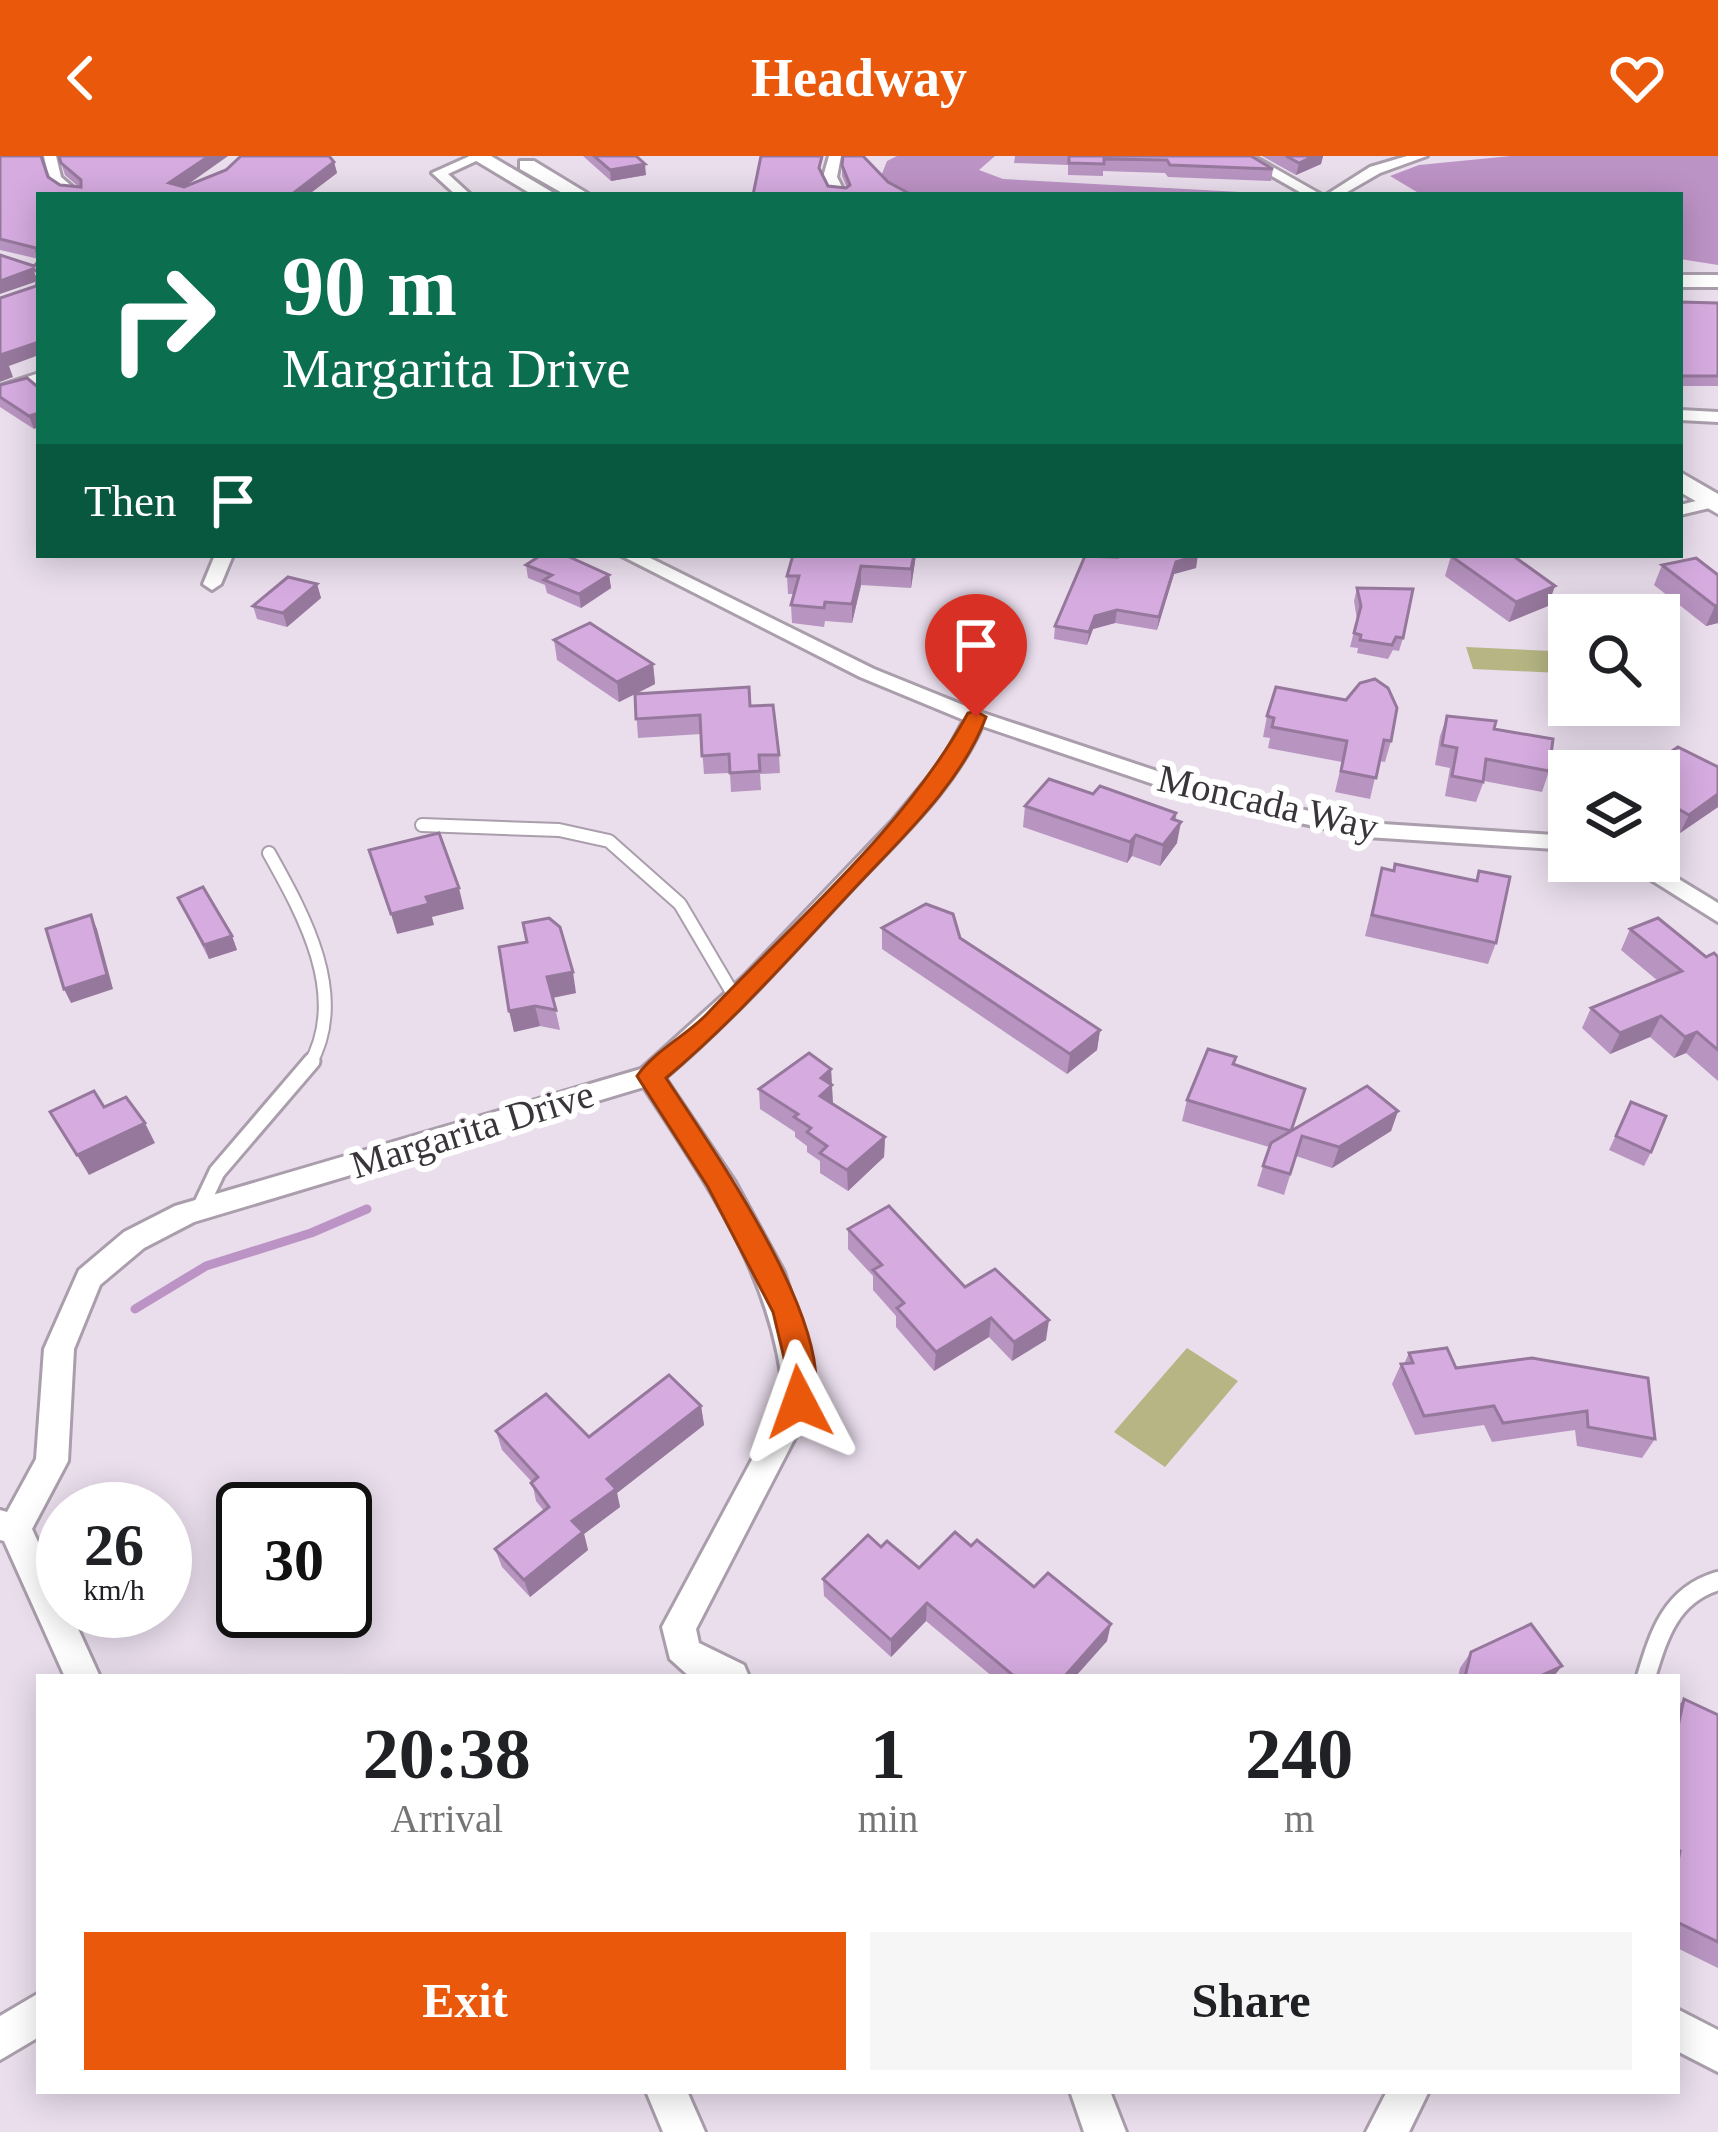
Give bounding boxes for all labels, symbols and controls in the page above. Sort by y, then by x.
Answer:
icon: back [48,45,114,111]
icon: heart [1604,45,1670,111]
text: Headway [751,48,967,108]
icon: right [84,240,240,396]
text: 90 m [282,240,457,333]
text: Margarita Drive [282,339,630,399]
icon: arrive [200,468,266,534]
text: Then [84,476,176,526]
pin [925,594,1027,717]
map controls [1548,594,1680,882]
button: search [1548,594,1680,726]
icon: arrive [943,612,1009,678]
button: layers [1548,750,1680,882]
street label: Moncada Way [1153,756,1383,849]
street label: Margarita Drive [345,1072,599,1187]
position arrow [736,1339,862,1465]
speed limit sign: 30 [216,1482,372,1638]
text: 26 [84,1512,144,1578]
text: km/h [83,1573,145,1606]
text: 20:38 [363,1714,531,1794]
text: 1 [870,1714,906,1794]
text: 240 [1245,1714,1353,1794]
text: Arrival [391,1797,503,1840]
text: min [858,1797,918,1840]
text: m [1284,1797,1314,1840]
button: Exit [84,1932,846,2070]
button: Share [870,1932,1632,2070]

